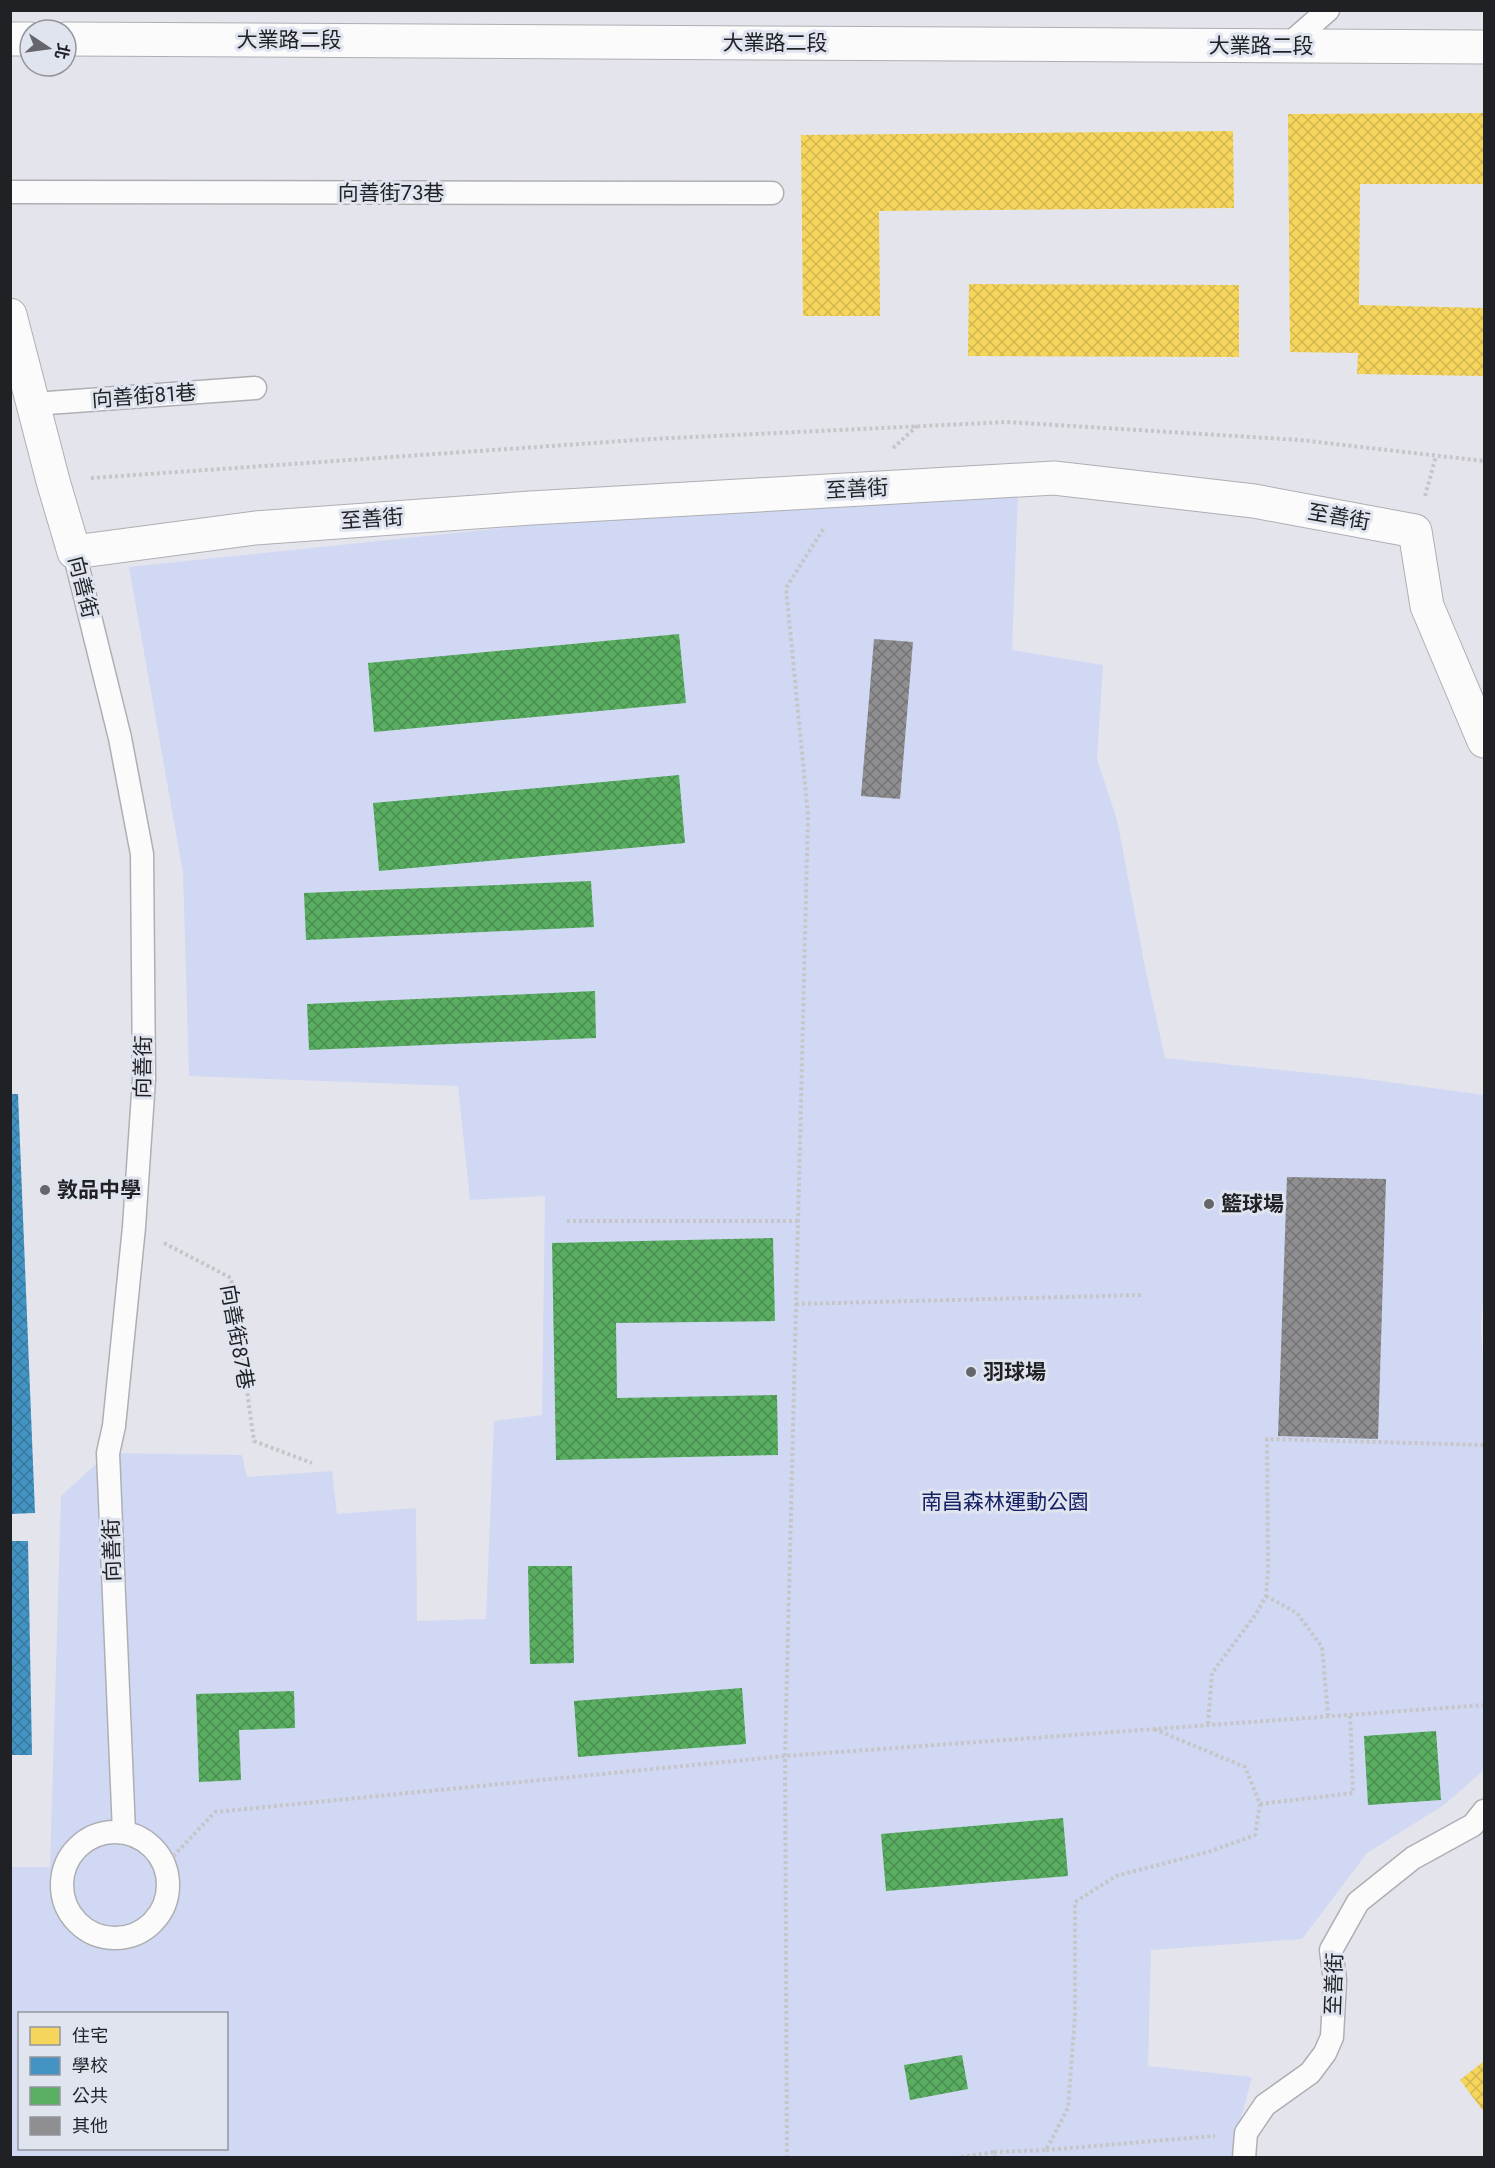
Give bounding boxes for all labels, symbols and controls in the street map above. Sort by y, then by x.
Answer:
north arrow [18,18,78,78]
street label: 大業路二段 [237,25,342,55]
street label: 大業路二段 [723,28,828,58]
street label: 大業路二段 [1209,31,1314,61]
text: 北 [49,41,75,62]
street label: 向善街73巷 [338,178,444,208]
street label: 向善街81巷 [91,377,197,415]
street label: 至善街 [825,472,889,506]
street label: 至善街 [1305,497,1373,537]
street label: 至善街 [340,502,404,536]
street label: 向善街 [61,553,105,621]
street label: 向善街 [127,1035,159,1099]
place label: 敦品中學 [57,1175,141,1205]
marker: 敦品中學 [38,1183,52,1197]
place label: 籃球場 [1221,1189,1284,1219]
marker: 籃球場 [1202,1197,1216,1211]
street label: 向善街87巷 [213,1282,261,1392]
place label: 羽球場 [983,1357,1046,1387]
marker: 羽球場 [964,1365,978,1379]
park label: 南昌森林運動公園 [921,1487,1089,1517]
street label: 向善街 [96,1518,128,1582]
street label: 至善街 [1318,1952,1350,2016]
legend [18,2012,228,2150]
text: 住宅 [72,2023,108,2049]
text: 學校 [72,2053,108,2079]
text: 公共 [72,2083,108,2109]
text: 其他 [72,2113,108,2139]

